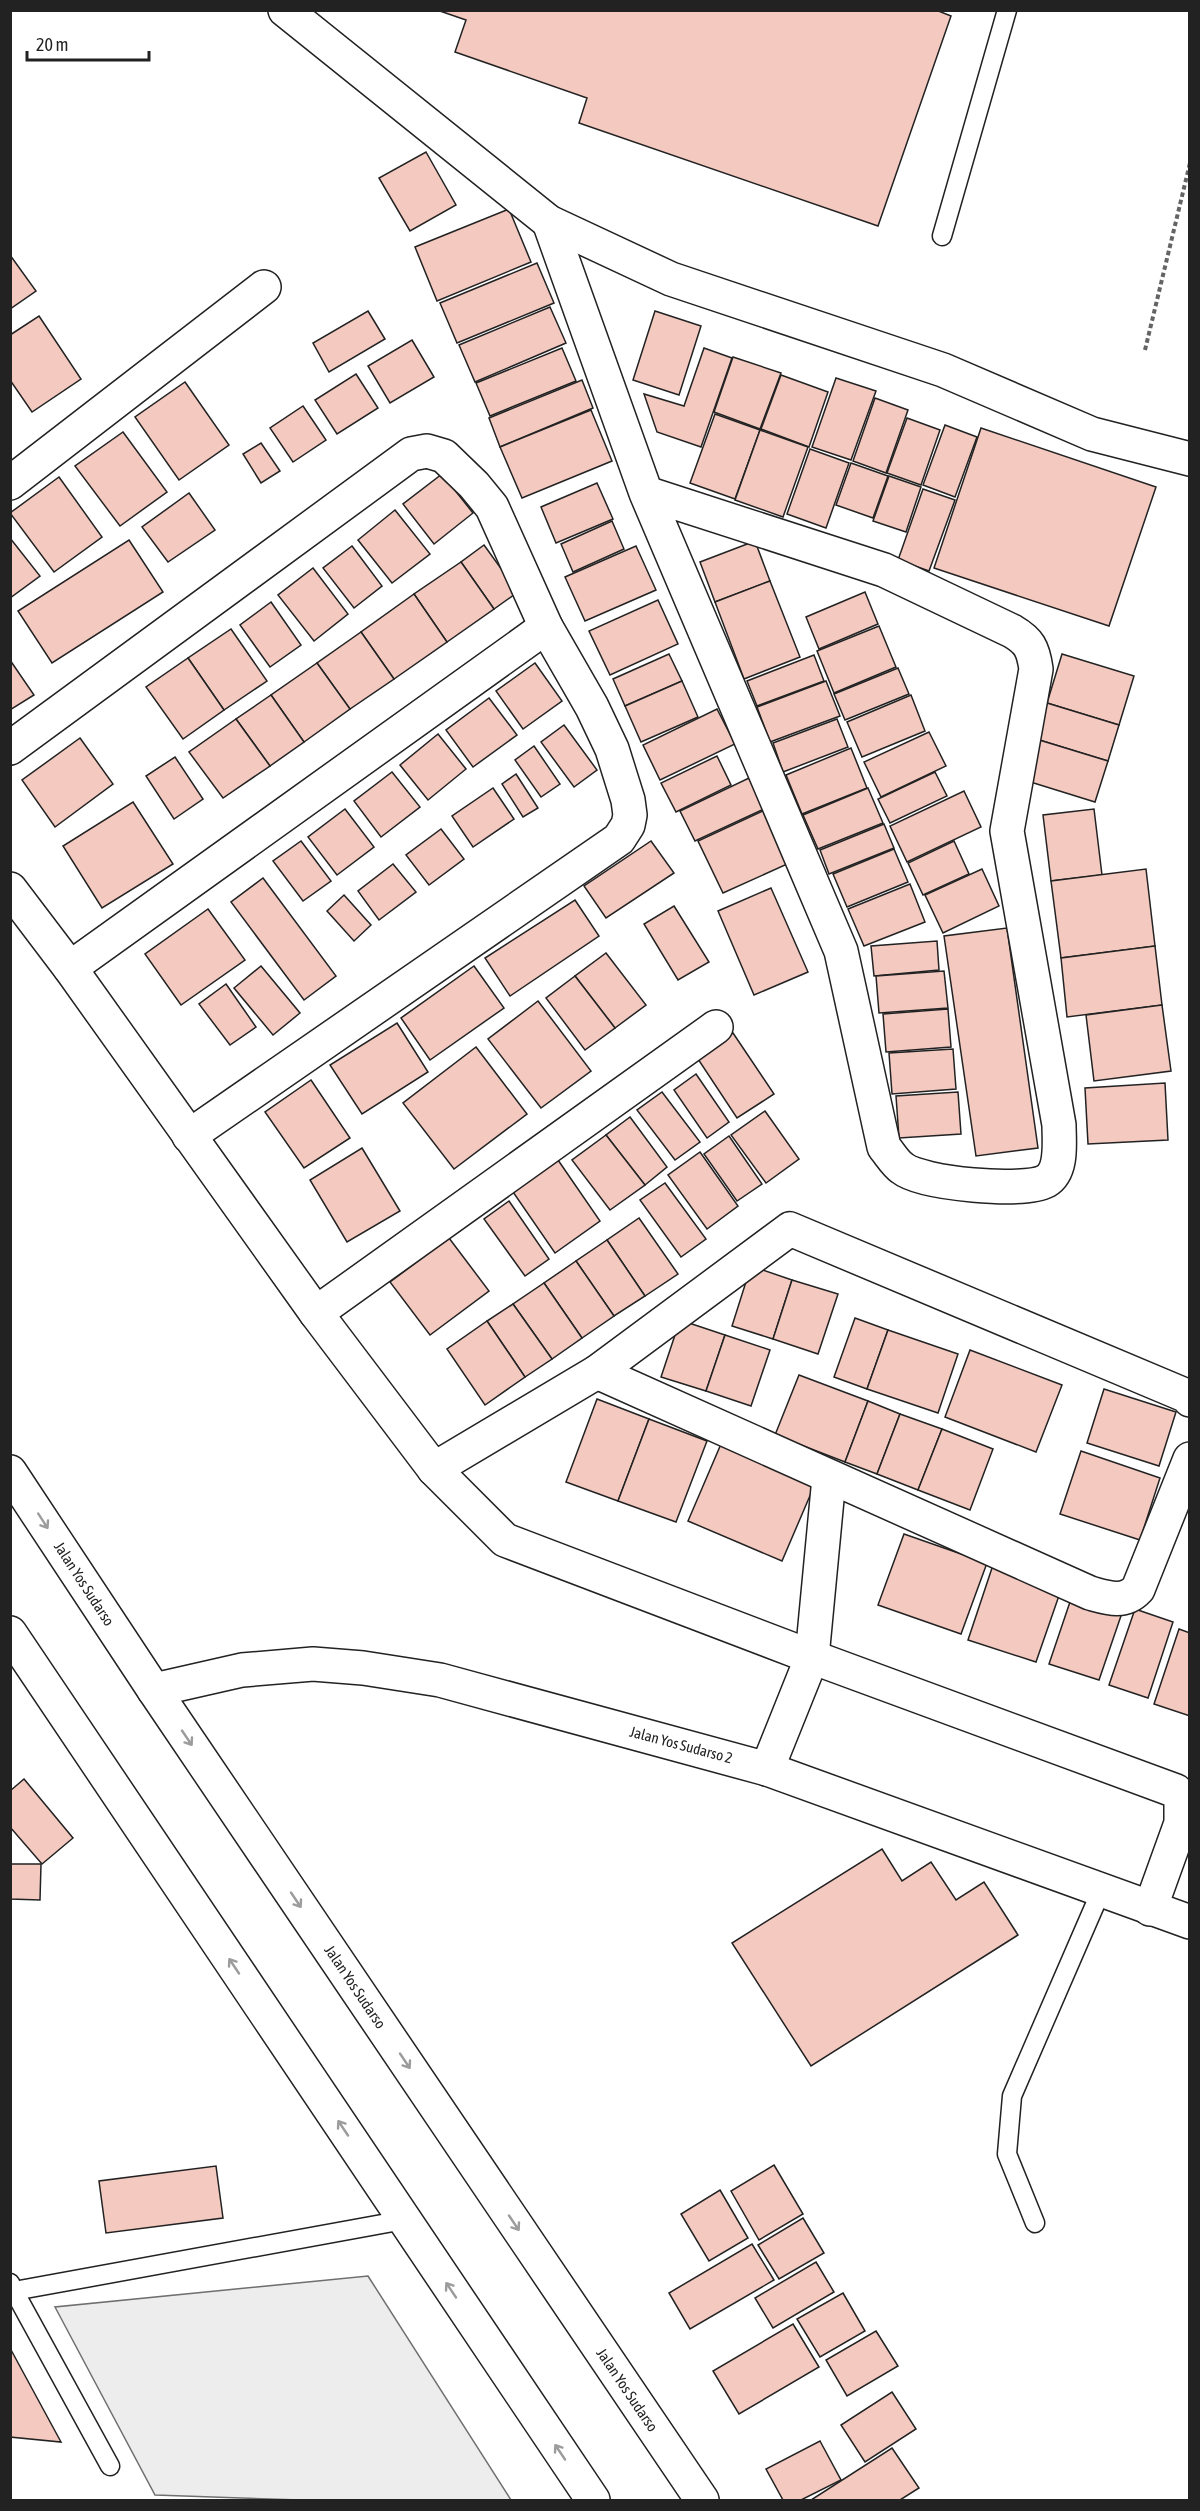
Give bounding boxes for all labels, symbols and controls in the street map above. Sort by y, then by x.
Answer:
scale bar [27,24,148,62]
text: 20 m [36,34,68,55]
one-way arrow [37,1512,49,1529]
street label: Jalan Yos Sudarso [51,1539,118,1629]
street label: Jalan Yos Sudarso 2 [628,1723,734,1766]
one-way arrow [181,1729,193,1746]
one-way arrow [290,1891,302,1907]
street label: Jalan Yos Sudarso [321,1942,389,2032]
one-way arrow [228,1959,240,1975]
one-way arrow [399,2053,411,2069]
one-way arrow [336,2120,349,2137]
one-way arrow [509,2214,521,2231]
one-way arrow [445,2282,457,2299]
street label: Jalan Yos Sudarso [593,2345,661,2435]
one-way arrow [554,2444,566,2461]

